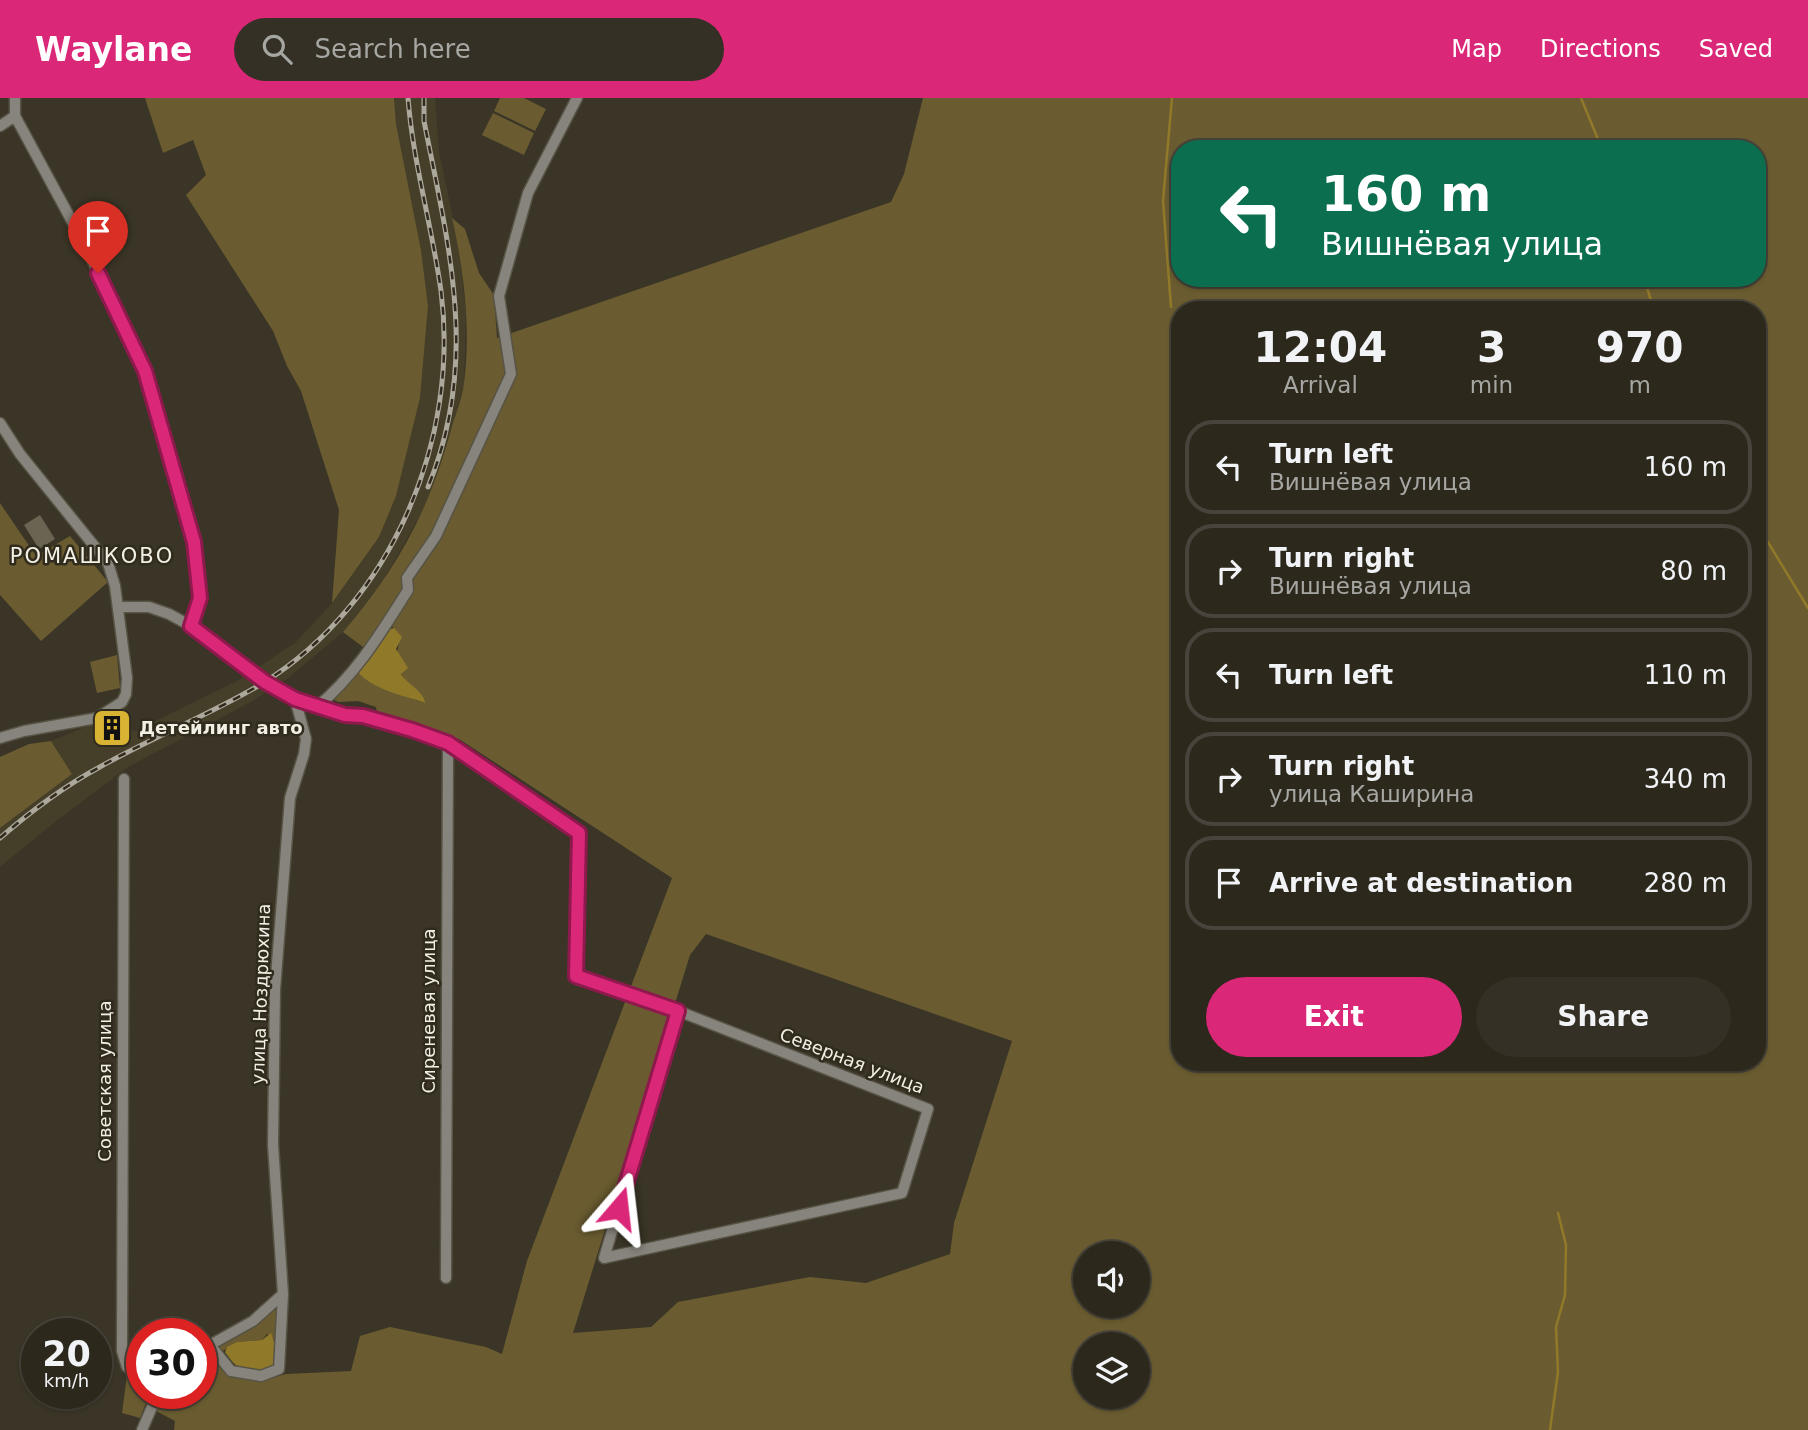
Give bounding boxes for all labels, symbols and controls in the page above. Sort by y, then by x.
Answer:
search box [234,18,724,81]
text: Waylane [35,30,192,69]
icon: search [258,30,296,68]
text: Search here [314,34,471,64]
text: Map [1451,35,1502,63]
text: Directions [1540,35,1661,63]
text: Saved [1699,35,1773,63]
text: 160 m [1321,166,1491,223]
icon: left [1206,168,1297,259]
pin [68,201,128,273]
icon: arrive [79,212,117,250]
text: Вишнёвая улица [1321,225,1603,263]
text: 12:04 [1254,323,1387,372]
text: 3 [1477,323,1506,372]
text: 970 [1596,323,1683,372]
text: Arrival [1283,372,1358,398]
text: min [1470,372,1513,398]
text: m [1628,372,1651,398]
text: Turn left [1269,439,1393,469]
icon: left [1210,448,1248,486]
text: 160 m [1644,452,1727,482]
text: Вишнёвая улица [1269,469,1472,495]
text: Turn right [1269,543,1414,573]
district label: РОМАШКОВО [10,544,174,568]
icon: right [1210,552,1248,590]
text: 80 m [1660,556,1727,586]
text: Вишнёвая улица [1269,573,1472,599]
icon: left [1210,656,1248,694]
text: Turn left [1269,660,1393,690]
text: 110 m [1644,660,1727,690]
building icon: Детейлинг авто [91,707,133,749]
place label: Детейлинг авто [139,717,303,738]
text: Turn right [1269,751,1414,781]
icon: right [1210,760,1248,798]
text: 340 m [1644,764,1727,794]
text: улица Каширина [1269,781,1474,807]
icon: arrive [1210,864,1248,902]
text: Arrive at destination [1269,868,1573,898]
text: 280 m [1644,868,1727,898]
street label: улица Ноздрюхина [247,903,274,1085]
street label: Сиреневая улица [418,929,439,1093]
button: Exit [1206,977,1462,1057]
button: Share [1476,977,1731,1057]
street label: Советская улица [94,1000,115,1162]
street label: Северная улица [777,1023,927,1098]
position arrow [582,1171,656,1245]
map controls [1073,1241,1150,1409]
button: sound [1073,1241,1150,1318]
speed limit sign: 30 [126,1318,217,1409]
button: layers [1073,1332,1150,1409]
text: 20 [42,1334,91,1374]
text: km/h [44,1370,89,1391]

